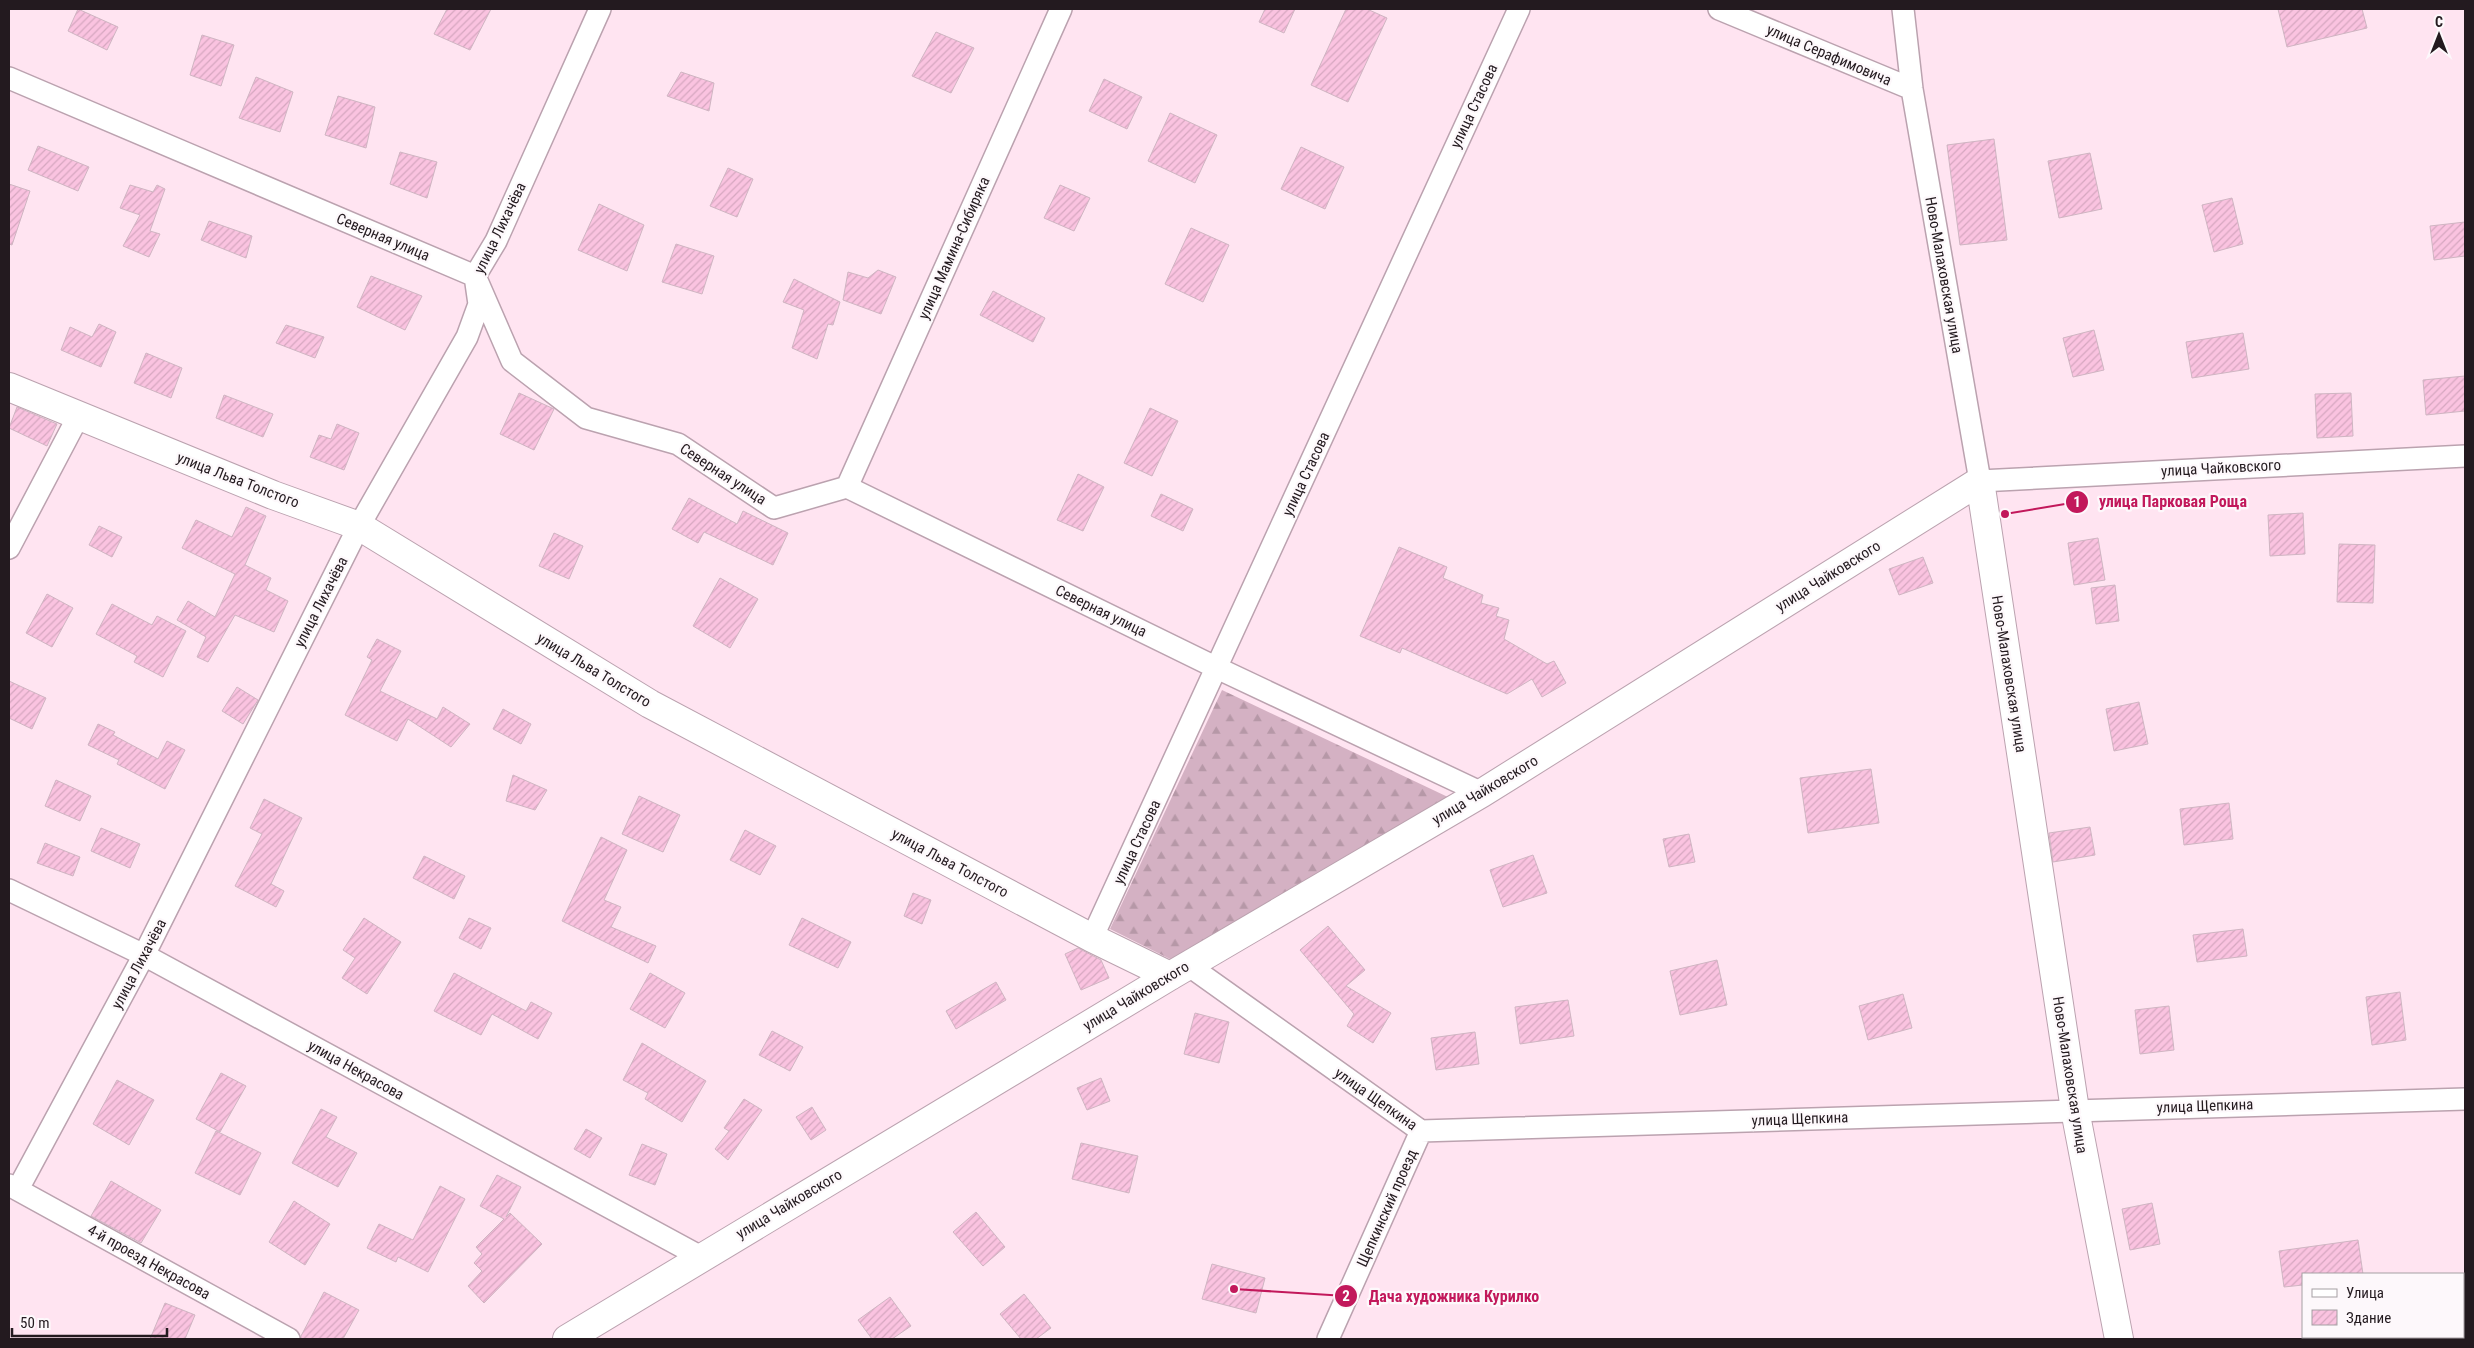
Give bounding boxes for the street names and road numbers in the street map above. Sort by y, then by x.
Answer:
street label: улица Серафимовича [1764,21,1894,89]
street label: улица Стасова [1447,61,1501,151]
street label: улица Мамина-Сибиряка [914,174,994,322]
street label: улица Лихачёва [470,179,530,277]
street label: Ново-Малаховская улица [1921,195,1967,355]
street label: Северная улица [334,209,432,265]
street label: улица Стасова [1279,429,1333,519]
street label: Северная улица [676,439,770,509]
street label: улица Льва Толстого [174,448,302,512]
street label: улица Чайковского [2161,456,2281,480]
street label: улица Чайковского [1772,537,1884,615]
street label: улица Лихачёва [290,554,352,650]
street label: Северная улица [1052,581,1150,641]
street label: Ново-Малаховская улица [1988,594,2030,754]
street label: улица Льва Толстого [534,629,654,711]
street label: улица Чайковского [1429,751,1541,829]
street label: улица Стасова [1110,797,1164,887]
street label: улица Льва Толстого [889,825,1011,901]
street label: улица Лихачёва [108,916,170,1012]
street label: улица Чайковского [1080,957,1192,1035]
street label: Ново-Малаховская улица [2049,995,2091,1155]
street label: улица Некрасова [305,1036,407,1104]
street label: улица Щепкина [1331,1064,1421,1134]
street label: улица Щепкина [2156,1095,2254,1117]
street label: улица Щепкина [1751,1108,1849,1130]
street label: Щепкинский проезд [1353,1146,1421,1270]
street label: улица Чайковского [733,1165,845,1243]
street label: 4-й проезд Некрасова [85,1221,213,1303]

